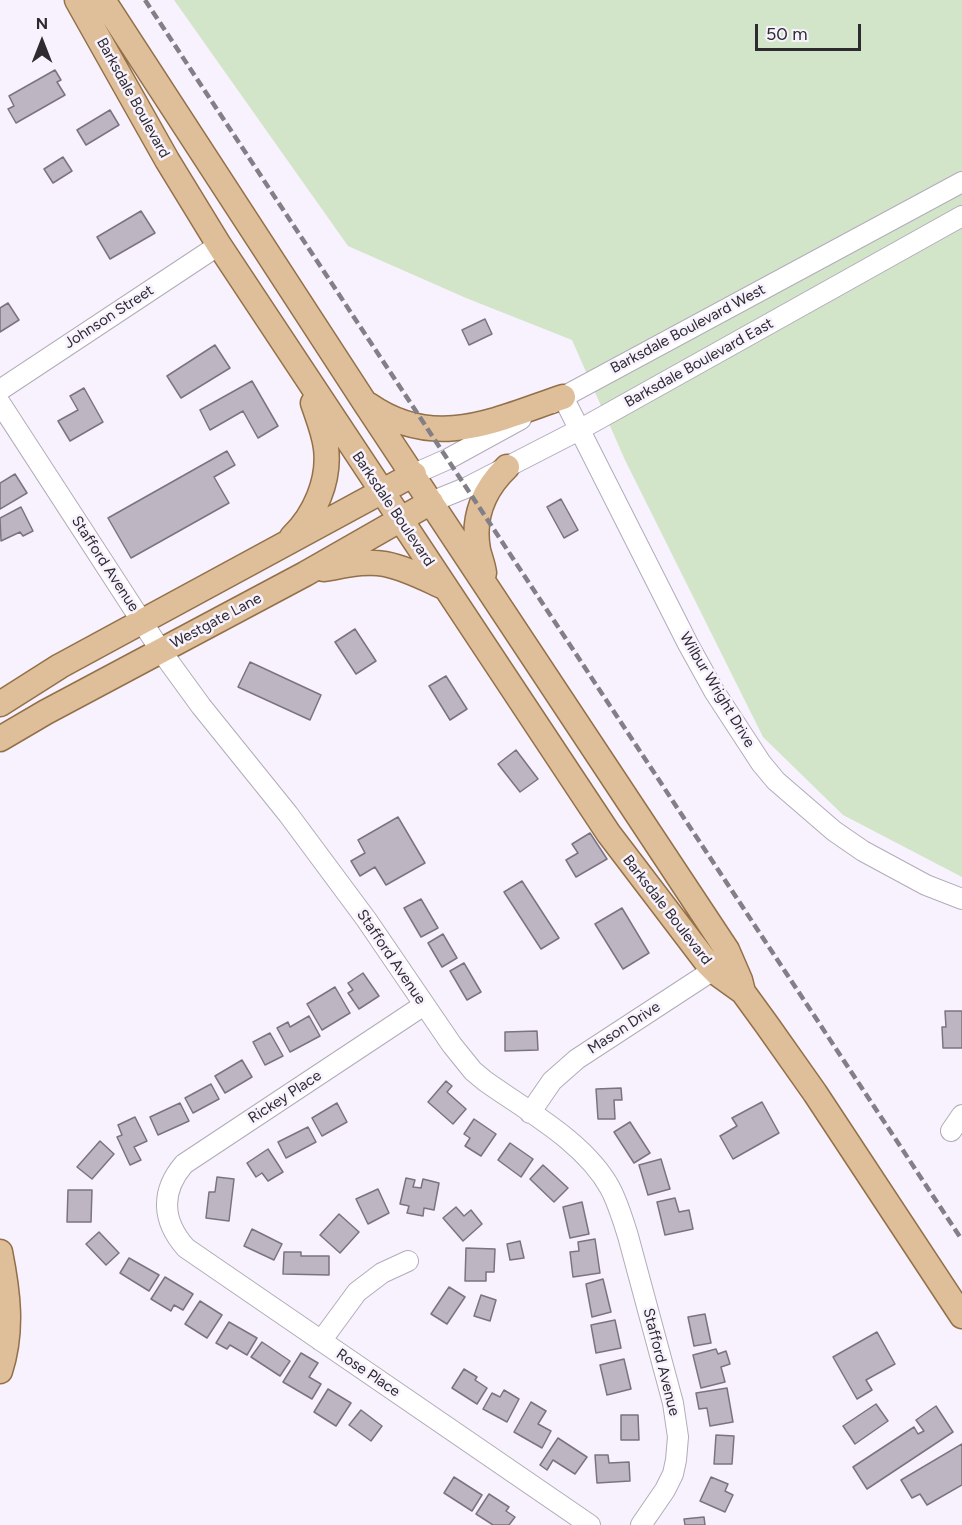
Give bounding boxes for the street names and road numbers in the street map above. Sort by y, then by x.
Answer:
street label: Barksdale Boulevard [93,35,173,161]
street label: Barksdale Boulevard West [607,280,769,378]
street label: Johnson Street [61,281,157,353]
street label: Barksdale Boulevard East [621,315,777,411]
street label: Barksdale Boulevard [348,448,438,570]
street label: Stafford Avenue [67,513,143,615]
street label: Westgate Lane [167,589,265,653]
street label: Wilbur Wright Drive [675,629,759,751]
street label: Barksdale Boulevard [619,851,715,969]
street label: Stafford Avenue [353,906,429,1008]
street label: Mason Drive [584,998,664,1058]
street label: Rickey Place [245,1067,325,1127]
street label: Stafford Avenue [639,1306,683,1418]
street label: Rose Place [333,1345,403,1401]

